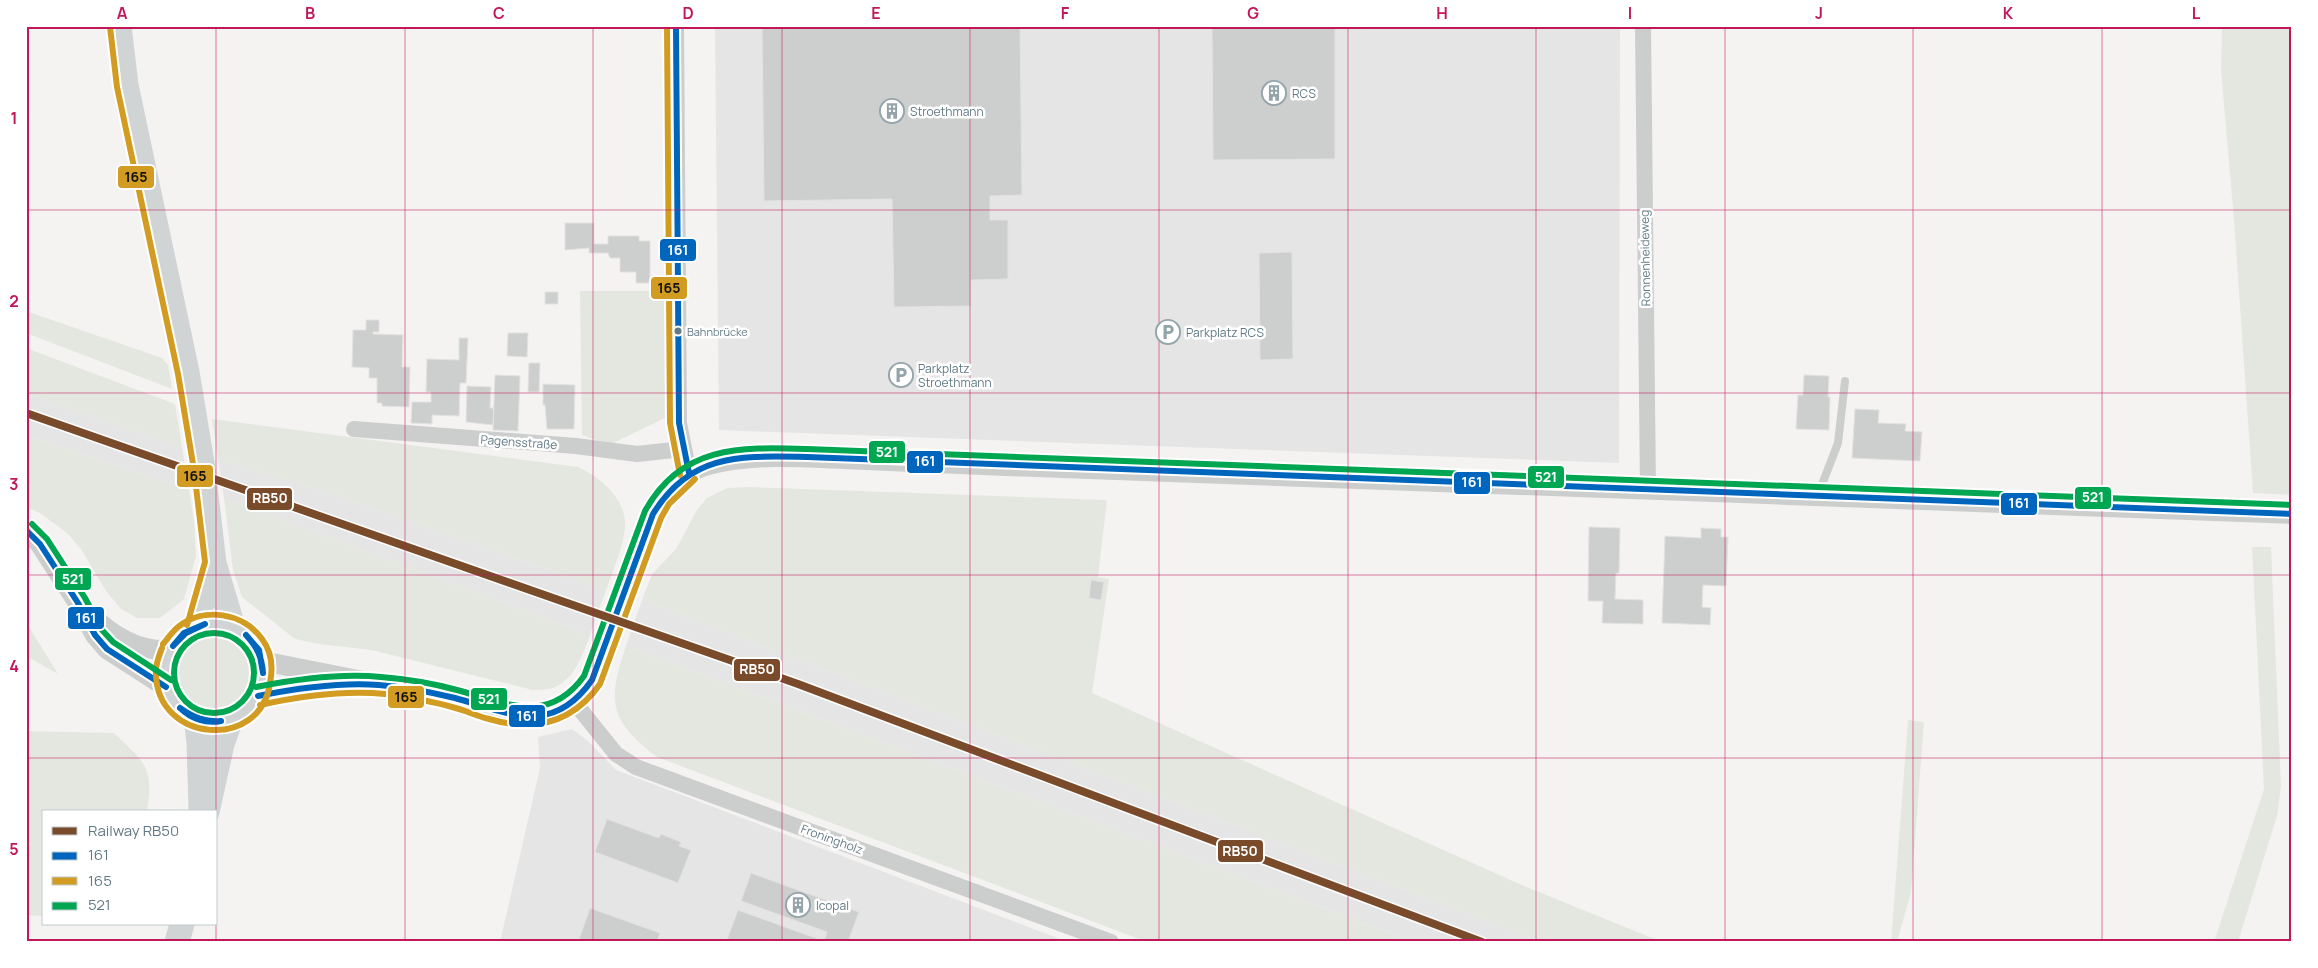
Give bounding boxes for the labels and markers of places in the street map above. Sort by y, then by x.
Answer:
building icon: RCS [1261,80,1287,106]
place label: RCS [1292,85,1316,102]
building icon: Stroethmann [879,98,905,124]
place label: Stroethmann [910,103,984,120]
parking icon: Parkplatz RCS [1155,319,1181,345]
place label: Bahnbrücke [687,324,748,339]
place label: Parkplatz RCS [1186,324,1264,341]
marker: Bahnbrücke [673,326,683,336]
place label: Parkplatz Stroethmann [918,360,992,391]
parking icon: Parkplatz Stroethmann [888,362,914,388]
building icon: Icopal [785,892,811,918]
place label: Icopal [816,897,849,914]

